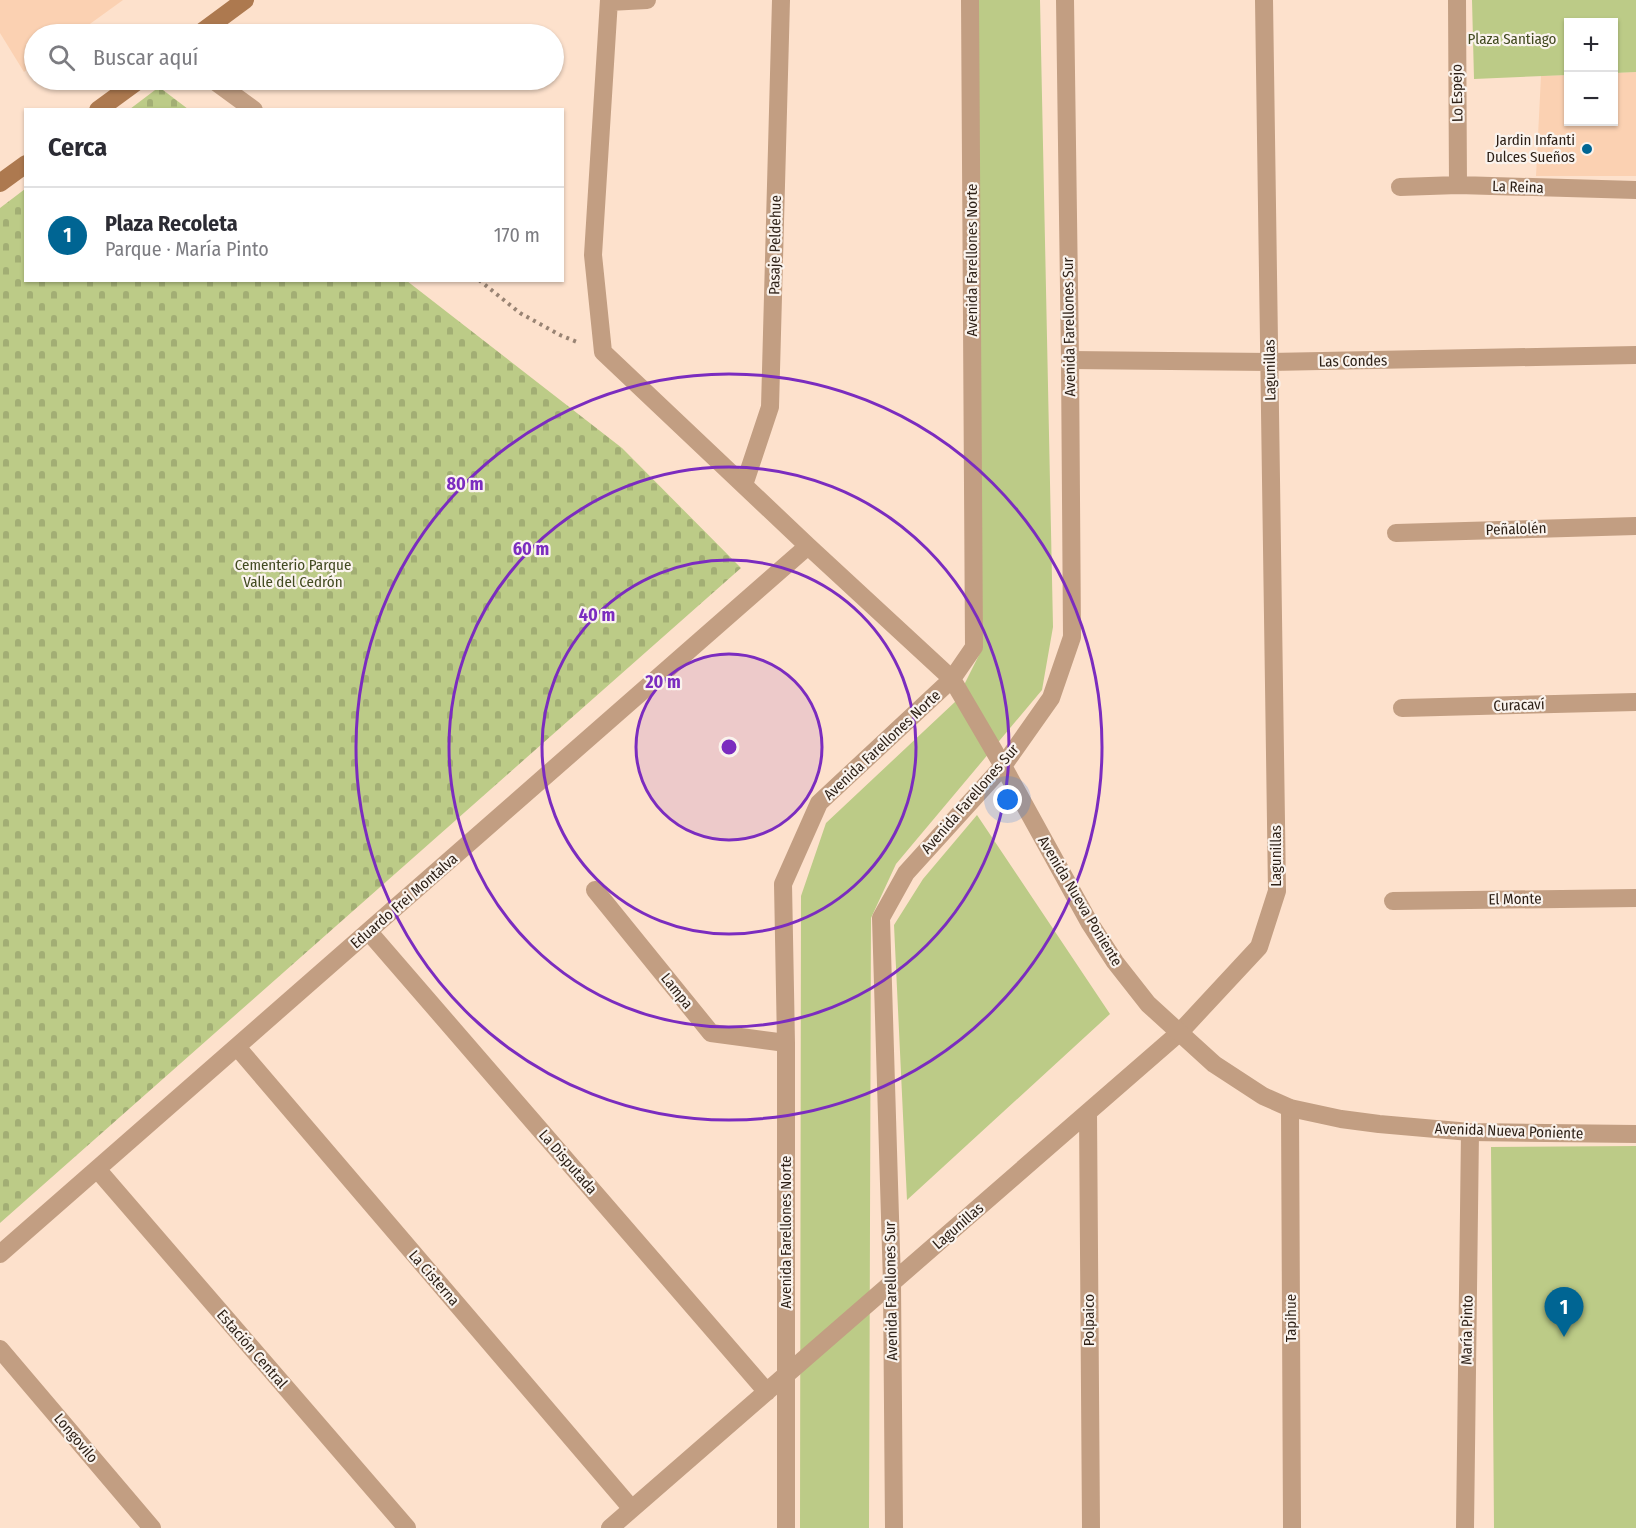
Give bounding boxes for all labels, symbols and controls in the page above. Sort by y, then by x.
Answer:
map controls [1564,18,1618,126]
button: + [1564,18,1618,72]
search box [24,24,564,90]
park label: Plaza Santiago [1468,30,1557,48]
icon: search [45,41,78,74]
text: Buscar aquí [93,44,198,71]
street label: Lo Espejo [1447,64,1467,122]
button: − [1564,72,1618,126]
place label: Jardin Infanti Dulces Sueños [1486,131,1575,166]
text: Cerca [48,132,107,163]
marker: Jardin Infanti Dulces Sueños [1580,142,1594,156]
street label: La Reina [1492,177,1544,197]
street label: Avenida Farellones Norte [963,183,981,337]
street label: Pasaje Peldehue [765,195,785,295]
text: Plaza Recoleta [105,210,238,237]
text: 1 [63,223,72,247]
text: 170 m [494,223,540,247]
text: Parque · María Pinto [105,237,269,261]
street label: Avenida Farellones Sur [1059,256,1079,397]
street label: Lagunillas [1260,339,1280,401]
street label: Las Condes [1319,351,1387,371]
text: 80 m [447,473,483,495]
street label: Peñalolén [1485,519,1547,539]
text: 60 m [513,538,549,560]
park label: Cementerio Parque Valle del Cedrón [235,556,351,591]
text: 40 m [579,604,615,626]
text: 20 m [644,671,681,693]
street label: Avenida Farellones Norte [820,686,944,804]
street label: Curacaví [1493,695,1545,715]
centre of rings [719,737,739,757]
street label: Avenida Farellones Sur [918,740,1023,857]
your location [993,785,1022,814]
street label: Lagunillas [1267,825,1285,887]
street label: Avenida Nueva Poniente [1034,833,1126,969]
street label: Eduardo Frei Montalva [347,850,461,952]
street label: El Monte [1488,890,1542,908]
street label: Lampa [657,970,697,1012]
street label: Avenida Nueva Poniente [1434,1119,1584,1143]
street label: La Disputada [535,1126,601,1198]
street label: Avenida Farellones Norte [777,1155,795,1309]
street label: Lagunillas [929,1199,987,1253]
street label: Avenida Farellones Sur [881,1220,901,1361]
street label: La Cisterna [405,1247,463,1309]
pin: 1 [1544,1288,1584,1337]
street label: Polpaico [1080,1294,1098,1346]
street label: Tapihue [1282,1294,1300,1342]
street label: María Pinto [1457,1295,1477,1365]
street label: Estación Central [213,1306,291,1392]
street label: Longovilo [50,1410,102,1466]

